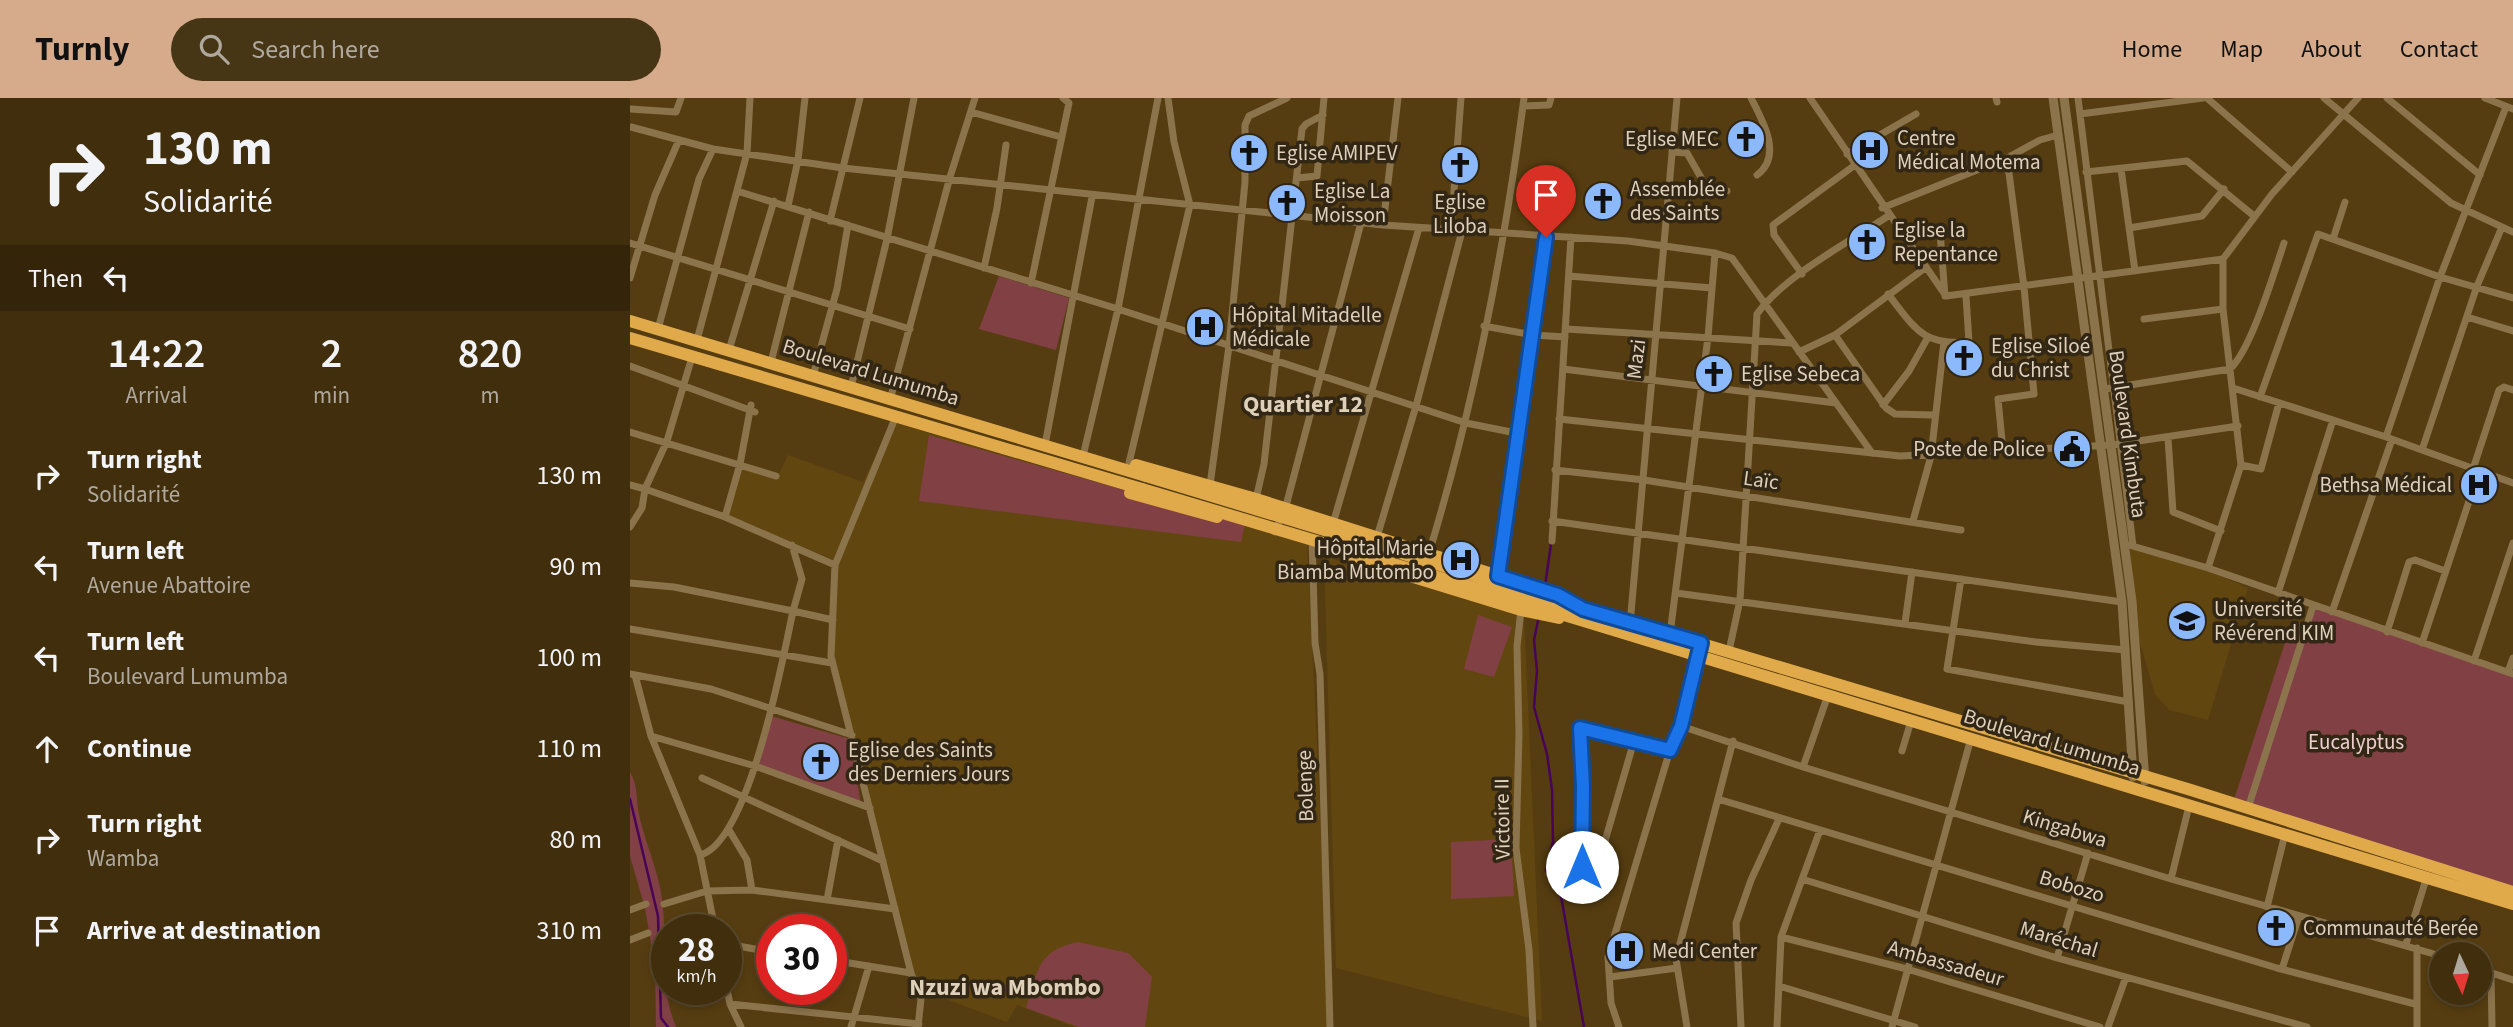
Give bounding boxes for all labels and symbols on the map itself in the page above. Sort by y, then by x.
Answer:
church icon: Eglise MEC [1725,118,1767,160]
place label: Centre Médical Motema [1897,123,2041,177]
place label: Eglise MEC [1625,124,1719,154]
hospital icon: Centre Médical Motema [1849,129,1891,171]
church icon: Eglise AMIPEV [1228,132,1270,174]
place label: Eglise AMIPEV [1276,138,1398,168]
church icon: Eglise Liloba [1439,144,1481,186]
pin [1516,165,1576,237]
place label: Assemblée des Saints [1630,174,1725,228]
place label: Eglise La Moisson [1314,176,1390,230]
church icon: Assemblée des Saints [1582,180,1624,222]
church icon: Eglise La Moisson [1266,182,1308,224]
place label: Eglise Liloba [1433,187,1487,241]
place label: Eglise la Repentance [1894,215,1998,269]
church icon: Eglise la Repentance [1846,221,1888,263]
place label: Hôpital Mitadelle Médicale [1232,300,1382,354]
hospital icon: Hôpital Mitadelle Médicale [1184,306,1226,348]
street label: Boulevard Lumumba [779,331,963,413]
place label: Eglise Siloé du Christ [1991,331,2090,385]
street label: Mazi [1619,337,1653,381]
church icon: Eglise Siloé du Christ [1943,337,1985,379]
street label: Boulevard Kimbuta [2101,348,2155,520]
church icon: Eglise Sebeca [1693,353,1735,395]
place label: Eglise Sebeca [1741,359,1860,389]
district label: Quartier 12 [1243,387,1363,422]
public building icon: Poste de Police [2051,428,2093,470]
place label: Poste de Police [1913,434,2045,464]
street label: Laïc [1741,463,1781,497]
hospital icon: Bethsa Médical [2458,464,2500,506]
place label: Bethsa Médical [2320,470,2452,500]
place label: Hôpital Marie Biamba Mutombo [1277,533,1434,587]
hospital icon: Hôpital Marie Biamba Mutombo [1440,539,1482,581]
place label: Université Révérend KIM [2214,594,2334,648]
school or university icon: Université Révérend KIM [2166,600,2208,642]
street label: Boulevard Lumumba [1960,701,2144,783]
park label: Eucalyptus [2308,727,2404,757]
place label: Eglise des Saints des Derniers Jours [848,735,1010,789]
church icon: Eglise des Saints des Derniers Jours [800,741,842,783]
street label: Bolenge [1289,750,1321,822]
street label: Victoire II [1486,778,1518,860]
street label: Kingabwa [2019,801,2111,855]
position arrow [1545,830,1619,904]
street label: Bobozo [2036,862,2108,910]
church icon: Communauté Berée [2255,907,2297,949]
street label: Maréchal [2016,913,2102,965]
place label: Communauté Berée [2303,913,2478,943]
speed limit sign: 30 [756,914,847,1005]
hospital icon: Medi Center [1604,930,1646,972]
street label: Ambassadeur [1884,932,2008,994]
place label: Medi Center [1652,936,1758,966]
north arrow [2429,942,2492,1004]
district label: Nzuzi wa Mbombo [909,970,1101,1005]

